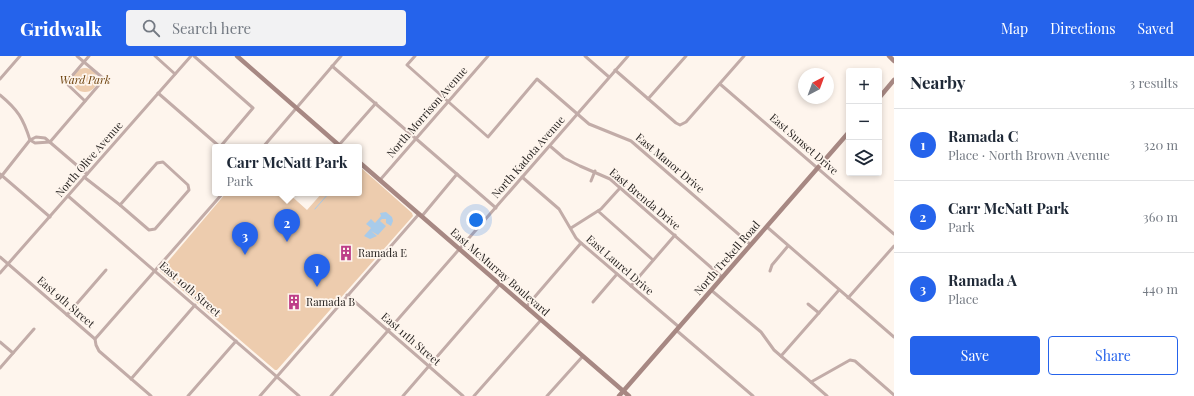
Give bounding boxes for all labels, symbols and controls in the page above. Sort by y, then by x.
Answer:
search box [126,10,406,46]
text: Gridwalk [20,15,102,41]
icon: search [140,17,162,39]
text: Search here [172,18,251,38]
text: Map [1001,19,1028,38]
text: Directions [1050,19,1116,38]
text: Saved [1138,19,1174,38]
street label: North Morrison Avenue [383,63,471,160]
north arrow [798,68,834,104]
map controls [846,68,882,176]
button: + [846,68,882,104]
text: Nearby [910,71,965,93]
park label: Ward Park [60,72,111,87]
text: 3 results [1129,74,1178,91]
button: − [846,104,882,140]
street label: East Sunset Drive [767,110,842,178]
street label: North Kadota Avenue [488,112,568,201]
street label: North Olive Avenue [52,117,126,200]
text: Ramada C [948,126,1018,146]
street label: East Manor Drive [633,129,708,196]
text: 1 [921,136,925,153]
text: 320 m [1143,136,1178,153]
button: layers [846,140,882,176]
popup [212,144,362,196]
text: Place · North Brown Avenue [948,146,1110,163]
text: Carr McNatt Park [227,152,347,172]
street label: East Brenda Drive [607,164,684,233]
text: Park [227,172,253,189]
text: Carr McNatt Park [948,198,1069,218]
text: 2 [920,208,926,225]
text: 360 m [1143,208,1178,225]
pin: 2 [274,209,300,242]
your location [466,210,486,230]
street label: North Trekell Road [690,217,763,298]
text: Park [948,218,975,235]
pin: 3 [232,222,258,255]
street label: East McMurray Boulevard [447,224,554,319]
street label: East Laurel Drive [583,231,658,298]
building icon: Ramada E [337,244,355,262]
place label: Ramada E [358,245,407,260]
pin: 1 [304,254,330,287]
street label: East 10th Street [156,258,224,320]
text: Ramada A [948,270,1017,290]
street label: East 9th Street [34,272,98,331]
text: 3 [920,280,926,297]
text: 440 m [1143,280,1178,297]
text: Place [948,290,979,307]
building icon: Ramada B [285,293,303,311]
place label: Ramada B [306,294,355,309]
street label: East 11th Street [378,309,444,369]
button: Save [910,336,1040,375]
button: Share [1048,336,1178,375]

